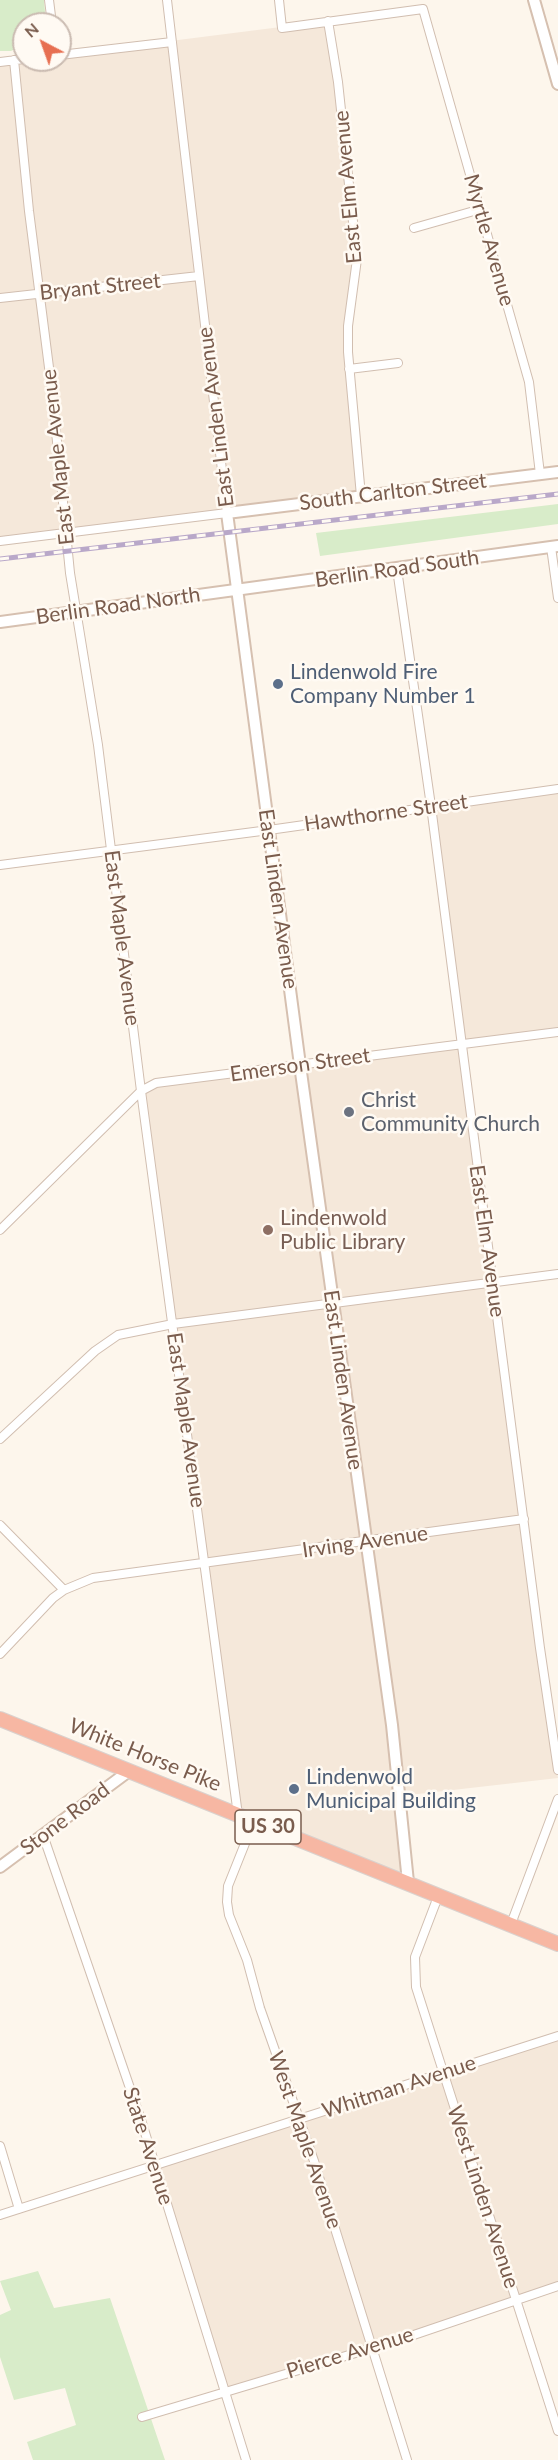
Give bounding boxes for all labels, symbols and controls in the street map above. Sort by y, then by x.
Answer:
north arrow [12,12,72,72]
text: N [20,18,42,41]
street label: East Elm Avenue [329,109,367,265]
street label: Myrtle Avenue [458,171,520,309]
street label: Bryant Street [38,268,162,306]
street label: East Linden Avenue [192,325,240,509]
street label: East Maple Avenue [36,368,80,546]
street label: South Carlton Street [298,468,488,516]
street label: Berlin Road South [313,545,481,593]
street label: Berlin Road North [34,582,202,630]
place label: Lindenwold Fire Company Number 1 [290,659,476,709]
marker: Lindenwold Fire Company Number 1 [271,677,285,691]
street label: Hawthorne Street [303,789,469,837]
street label: East Linden Avenue [253,807,303,991]
street label: East Maple Avenue [99,849,145,1027]
street label: Emerson Street [228,1043,372,1087]
place label: Christ Community Church [361,1087,540,1137]
marker: Christ Community Church [342,1105,356,1119]
street label: East Elm Avenue [464,1163,510,1319]
place label: Lindenwold Public Library [280,1205,405,1255]
marker: Lindenwold Public Library [261,1223,275,1237]
street label: East Linden Avenue [318,1288,368,1472]
street label: East Maple Avenue [161,1331,211,1509]
street label: Irving Avenue [300,1521,430,1563]
street label: White Horse Pike [65,1713,225,1797]
place label: Lindenwold Municipal Building [306,1764,476,1814]
street label: Stone Road [15,1777,115,1861]
marker: Lindenwold Municipal Building [287,1782,301,1796]
road number: US 30 [235,1810,301,1844]
street label: West Maple Avenue [263,2048,347,2232]
street label: Whitman Avenue [319,2050,479,2124]
street label: State Avenue [117,2084,179,2208]
street label: West Linden Avenue [442,2102,524,2292]
street label: Pierce Avenue [283,2322,417,2384]

